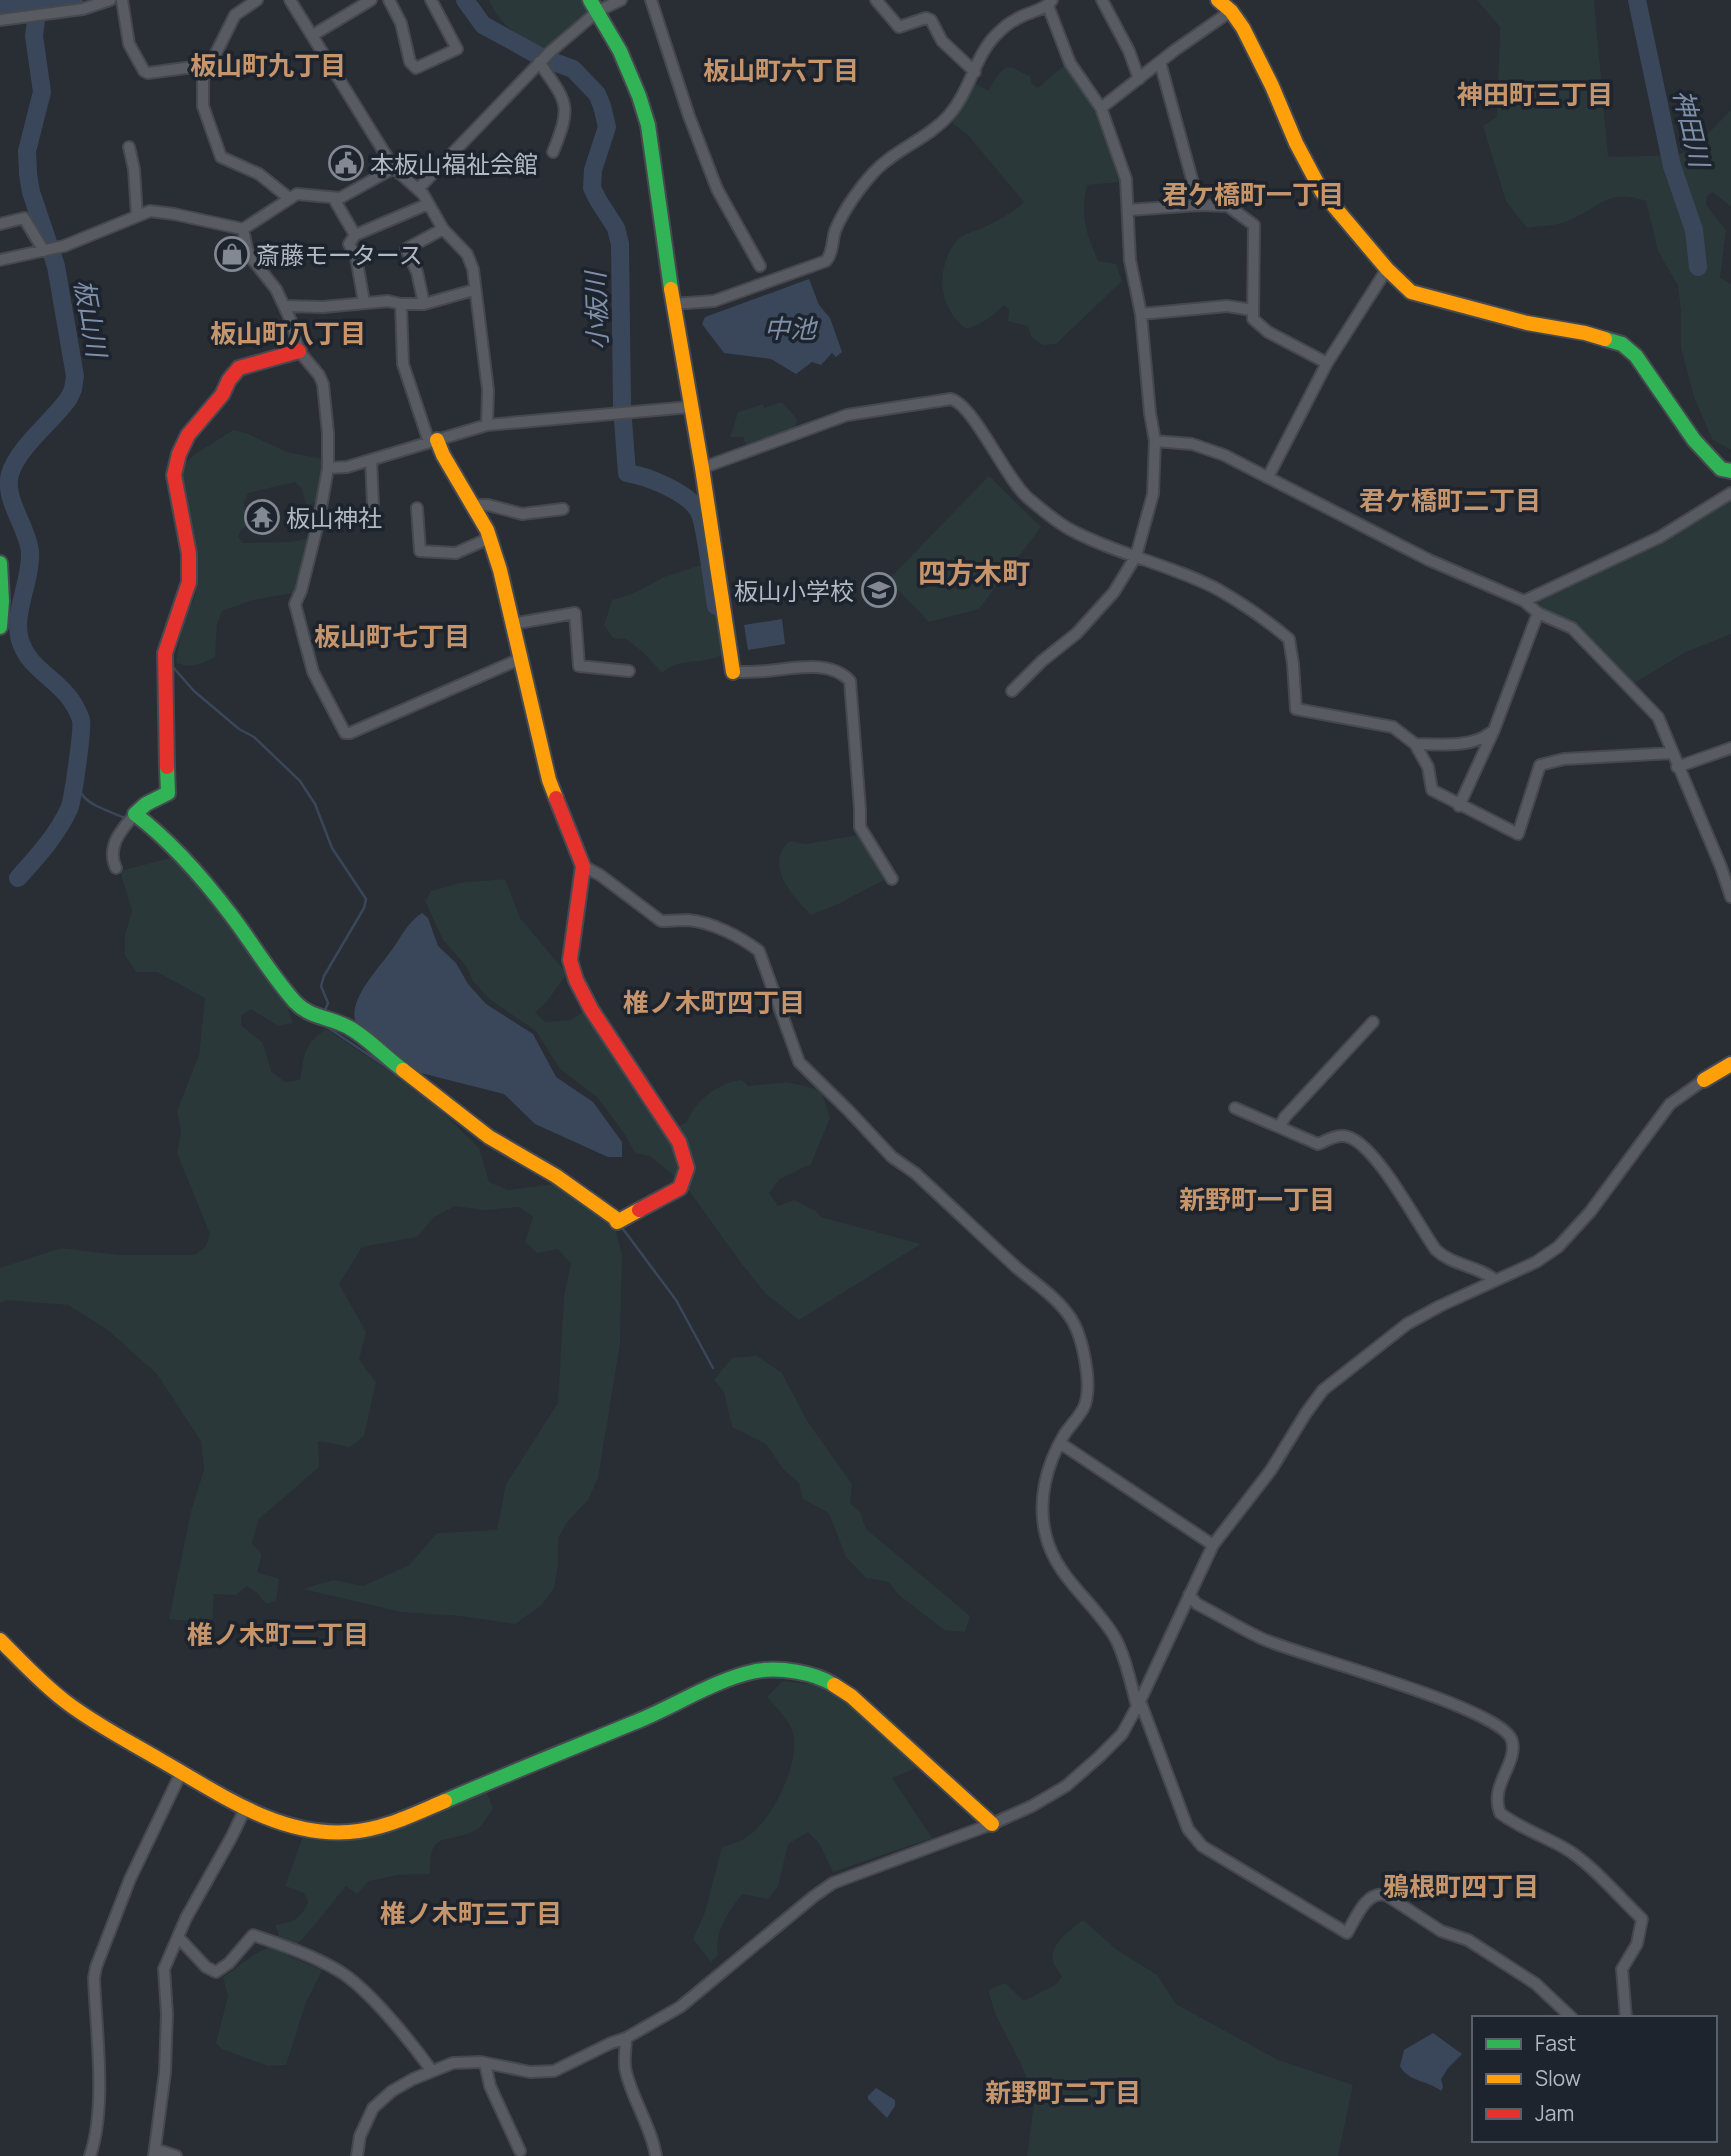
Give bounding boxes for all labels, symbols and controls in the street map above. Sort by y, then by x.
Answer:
district label: 板山町九丁目 [190,47,346,83]
district label: 板山町六丁目 [703,52,859,88]
district label: 神田町三丁目 [1457,76,1613,112]
water label: 神田川 [1666,86,1719,173]
public building icon: 本板山福祉会館 [327,144,365,182]
place label: 本板山福祉会館 [370,147,538,180]
district label: 君ケ橋町一丁目 [1162,176,1344,212]
shop icon: 斎藤モータース [213,235,251,273]
place label: 斎藤モータース [256,238,423,271]
water label: 小板川 [577,268,615,351]
water label: 板山川 [66,276,116,362]
water label: 中池 [764,310,819,346]
district label: 板山町八丁目 [210,315,366,351]
district label: 君ケ橋町二丁目 [1359,482,1541,518]
temple icon: 板山神社 [243,498,281,536]
place label: 板山神社 [286,501,382,534]
district label: 四方木町 [918,553,1030,591]
school or university icon: 板山小学校 [860,571,898,609]
place label: 板山小学校 [734,574,854,607]
district label: 板山町七丁目 [314,618,470,654]
district label: 椎ノ木町四丁目 [623,984,805,1020]
district label: 新野町一丁目 [1179,1181,1335,1217]
district label: 椎ノ木町二丁目 [187,1616,369,1652]
district label: 鴉根町四丁目 [1383,1868,1539,1904]
district label: 椎ノ木町三丁目 [380,1895,562,1931]
legend [1472,2016,1717,2142]
text: Fast [1535,2029,1576,2057]
text: Slow [1535,2064,1581,2092]
district label: 新野町二丁目 [985,2074,1141,2110]
text: Jam [1535,2099,1574,2127]

